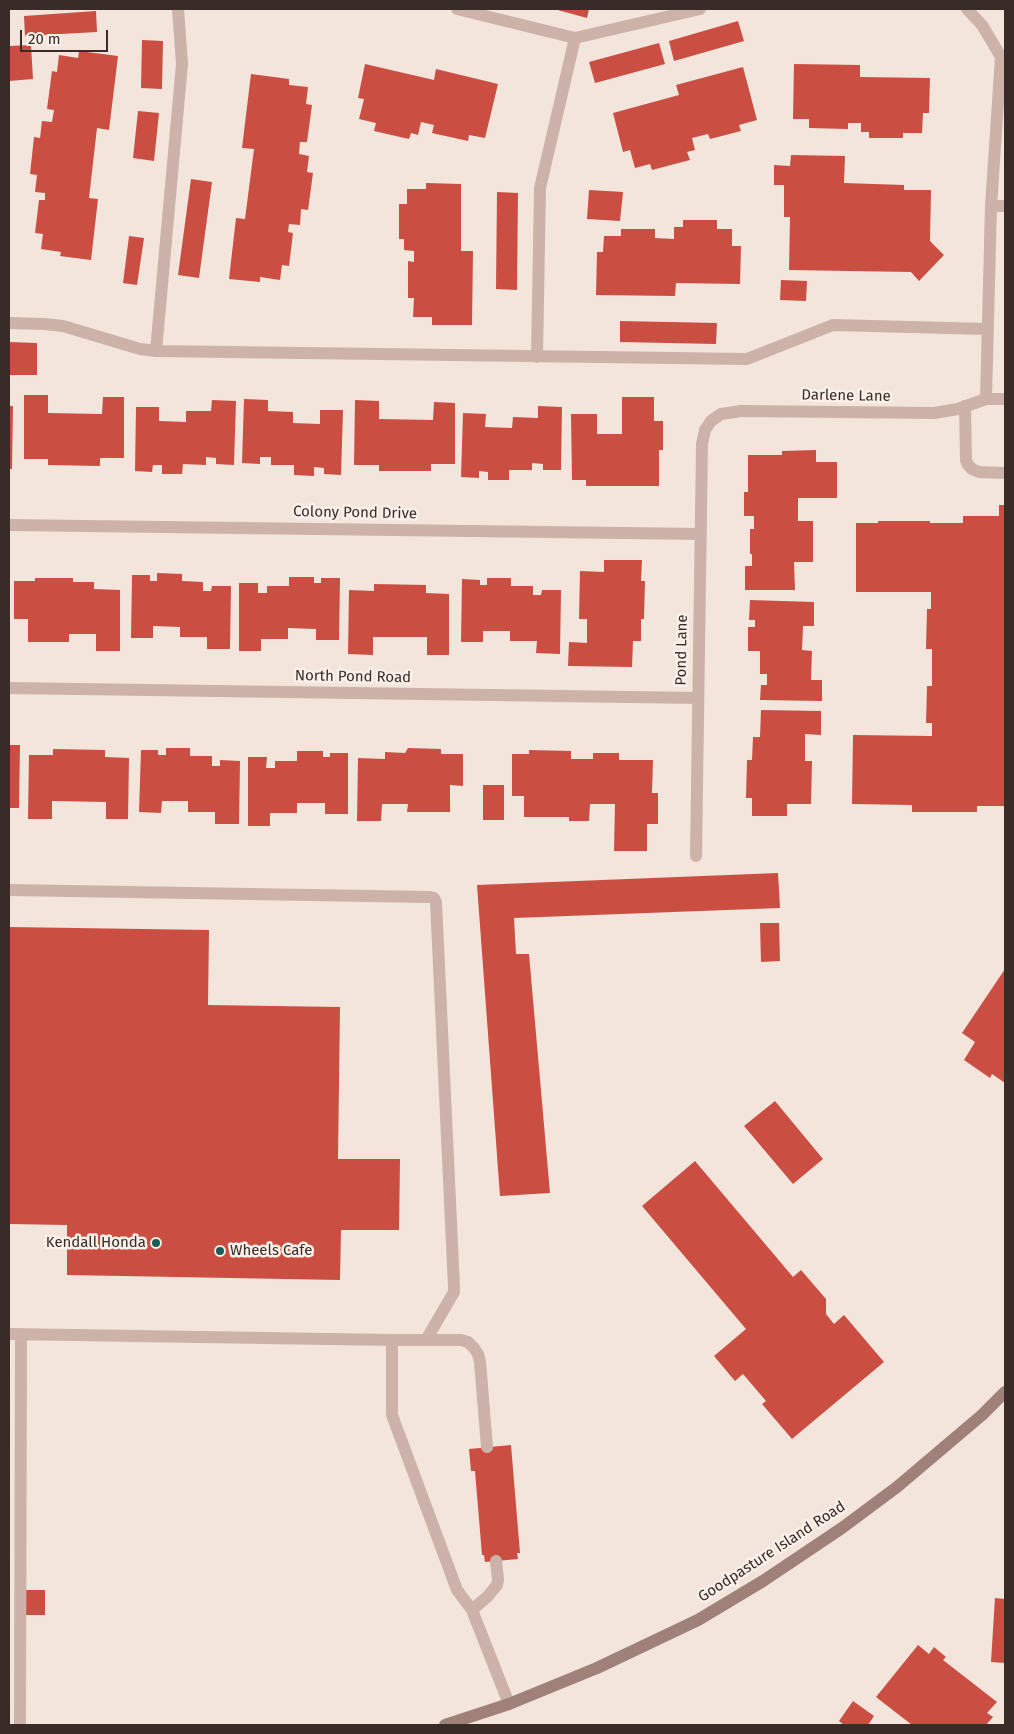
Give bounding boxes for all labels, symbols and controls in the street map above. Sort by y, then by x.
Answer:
scale bar [22,20,110,52]
text: 20 m [28,30,61,48]
street label: Darlene Lane [801,386,891,406]
street label: Colony Pond Drive [293,503,417,523]
street label: Pond Lane [672,614,692,686]
street label: North Pond Road [295,667,411,687]
place label: Kendall Honda [46,1234,146,1252]
marker: Kendall Honda [150,1237,162,1249]
place label: Wheels Cafe [230,1242,312,1260]
marker: Wheels Cafe [214,1245,226,1257]
street label: Goodpasture Island Road [695,1498,849,1606]

